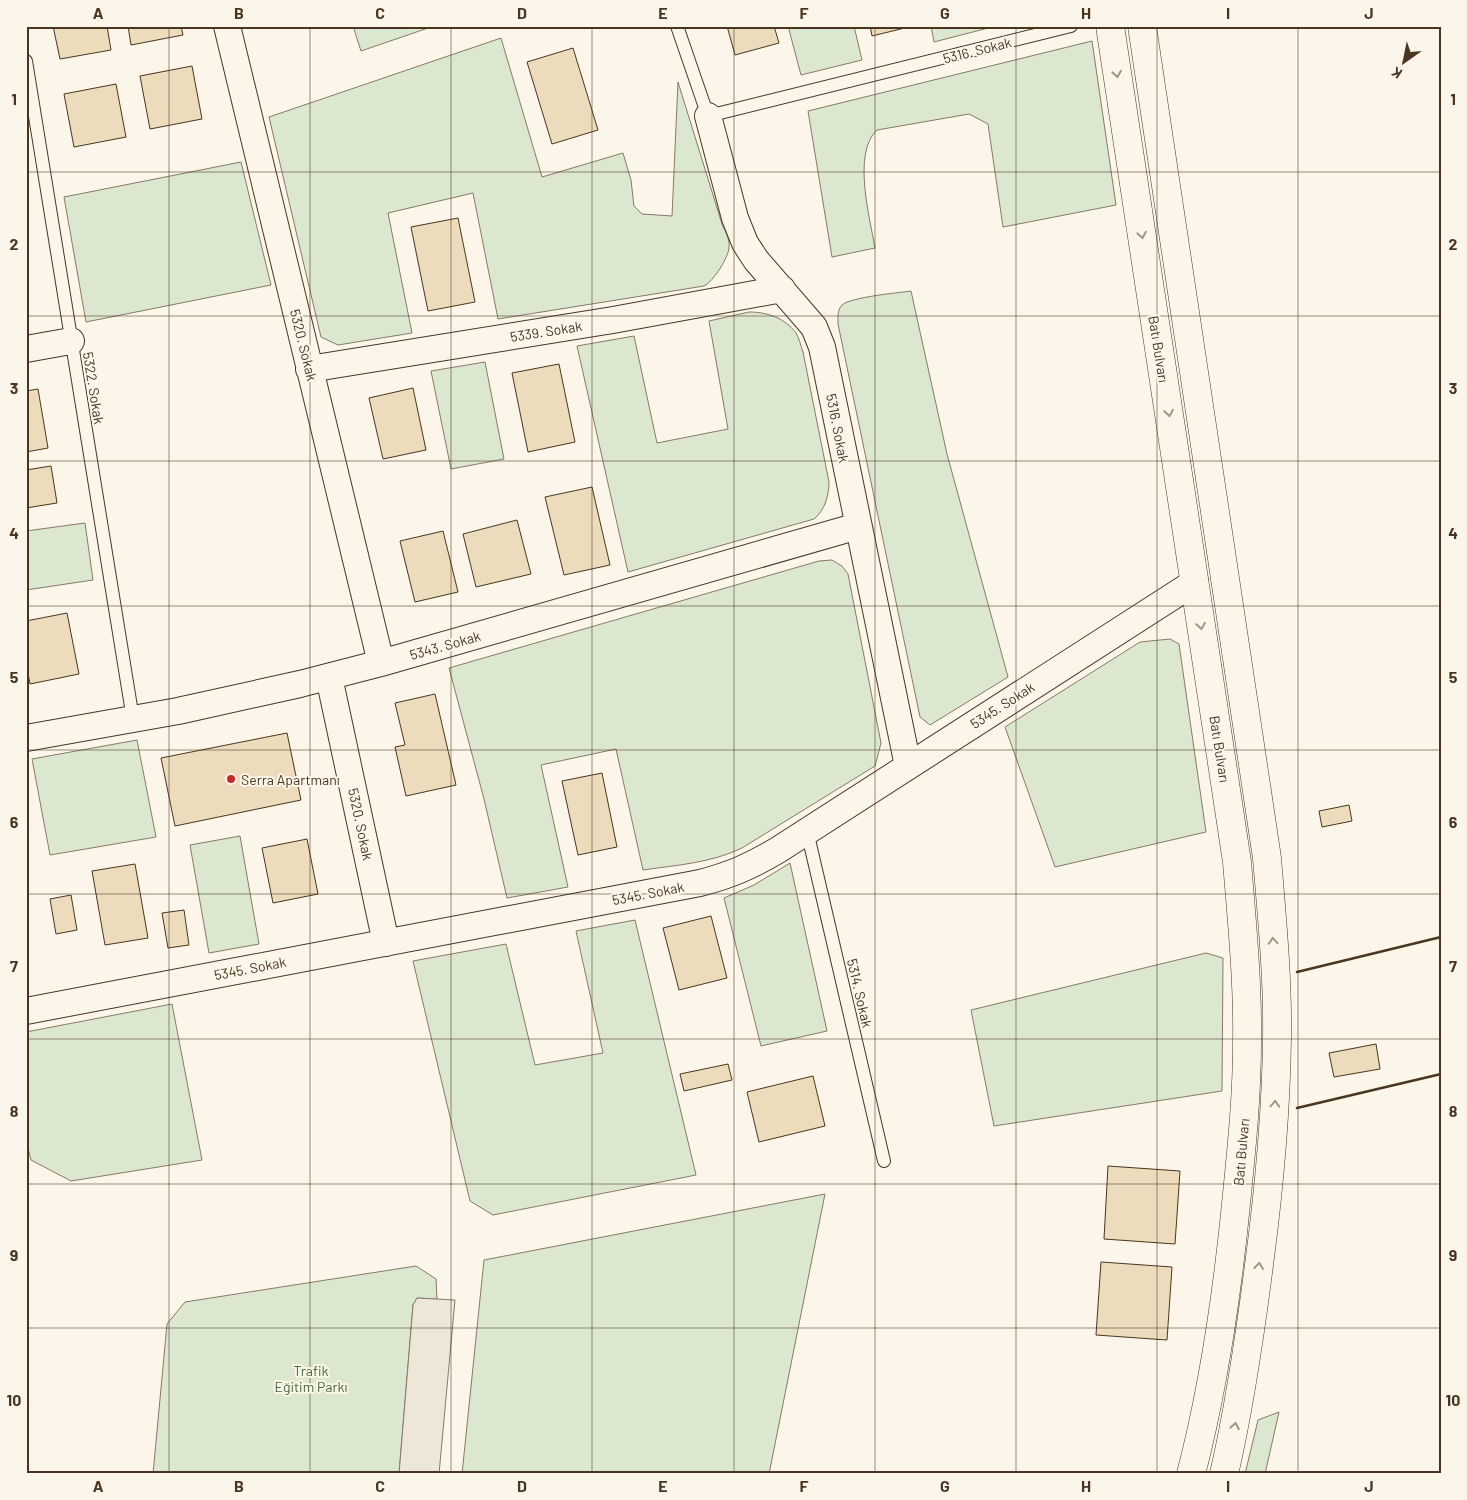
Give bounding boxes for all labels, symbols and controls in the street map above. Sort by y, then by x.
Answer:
text: A [93,3,104,22]
text: B [234,3,244,22]
text: C [375,3,385,22]
text: D [517,3,527,22]
text: E [658,3,668,22]
text: F [800,3,809,22]
text: G [940,3,950,22]
text: H [1081,3,1091,22]
text: I [1226,3,1230,22]
text: J [1364,3,1374,22]
street label: 5316. Sokak [941,33,1013,67]
north arrow [1380,38,1430,88]
text: K [1388,64,1405,83]
one-way arrow [1112,70,1122,79]
text: 1 [11,89,17,108]
text: 1 [1450,89,1456,108]
one-way arrow [1136,231,1146,239]
text: 2 [10,234,19,253]
text: 2 [1449,234,1458,253]
street label: 5320. Sokak [287,307,321,383]
street label: Batı Bulvarı [1145,314,1173,384]
street label: 5339. Sokak [509,317,583,345]
street label: 5322. Sokak [80,351,108,425]
text: 3 [10,378,18,397]
text: 3 [1449,378,1457,397]
street label: 5316. Sokak [823,392,853,464]
one-way arrow [1163,409,1174,417]
text: 4 [9,523,19,542]
text: 4 [1448,523,1458,542]
one-way arrow [1195,622,1206,630]
street label: 5343. Sokak [408,627,482,663]
text: 5 [10,667,19,686]
text: 5 [1449,667,1458,686]
street label: 5345. Sokak [967,678,1037,732]
street label: Batı Bulvarı [1206,714,1234,784]
place label: Serra Apartmanı [241,771,340,788]
marker: Serra Apartmanı [225,773,237,785]
street label: 5320. Sokak [345,786,377,862]
text: 6 [10,812,19,831]
text: 6 [1449,812,1458,831]
street label: 5345. Sokak [611,878,685,908]
one-way arrow [1268,937,1279,945]
street label: 5345. Sokak [213,953,287,983]
text: 7 [10,956,18,975]
text: 7 [1449,956,1457,975]
street label: 5314. Sokak [844,957,876,1029]
one-way arrow [1270,1100,1280,1108]
text: 8 [10,1101,19,1120]
text: 8 [1449,1101,1458,1120]
street label: Batı Bulvarı [1230,1118,1252,1186]
text: 9 [10,1245,18,1264]
text: 9 [1449,1245,1457,1264]
one-way arrow [1253,1261,1264,1269]
park label: Trafik Eğitim Parkı [274,1362,348,1395]
text: 10 [7,1390,21,1409]
text: 10 [1446,1390,1460,1409]
one-way arrow [1229,1422,1239,1431]
text: A [93,1476,104,1495]
text: B [234,1476,244,1495]
text: C [375,1476,385,1495]
text: D [517,1476,527,1495]
text: E [658,1476,668,1495]
text: F [800,1476,809,1495]
text: G [940,1476,950,1495]
text: H [1081,1476,1091,1495]
text: I [1226,1476,1230,1495]
text: J [1364,1476,1374,1495]

